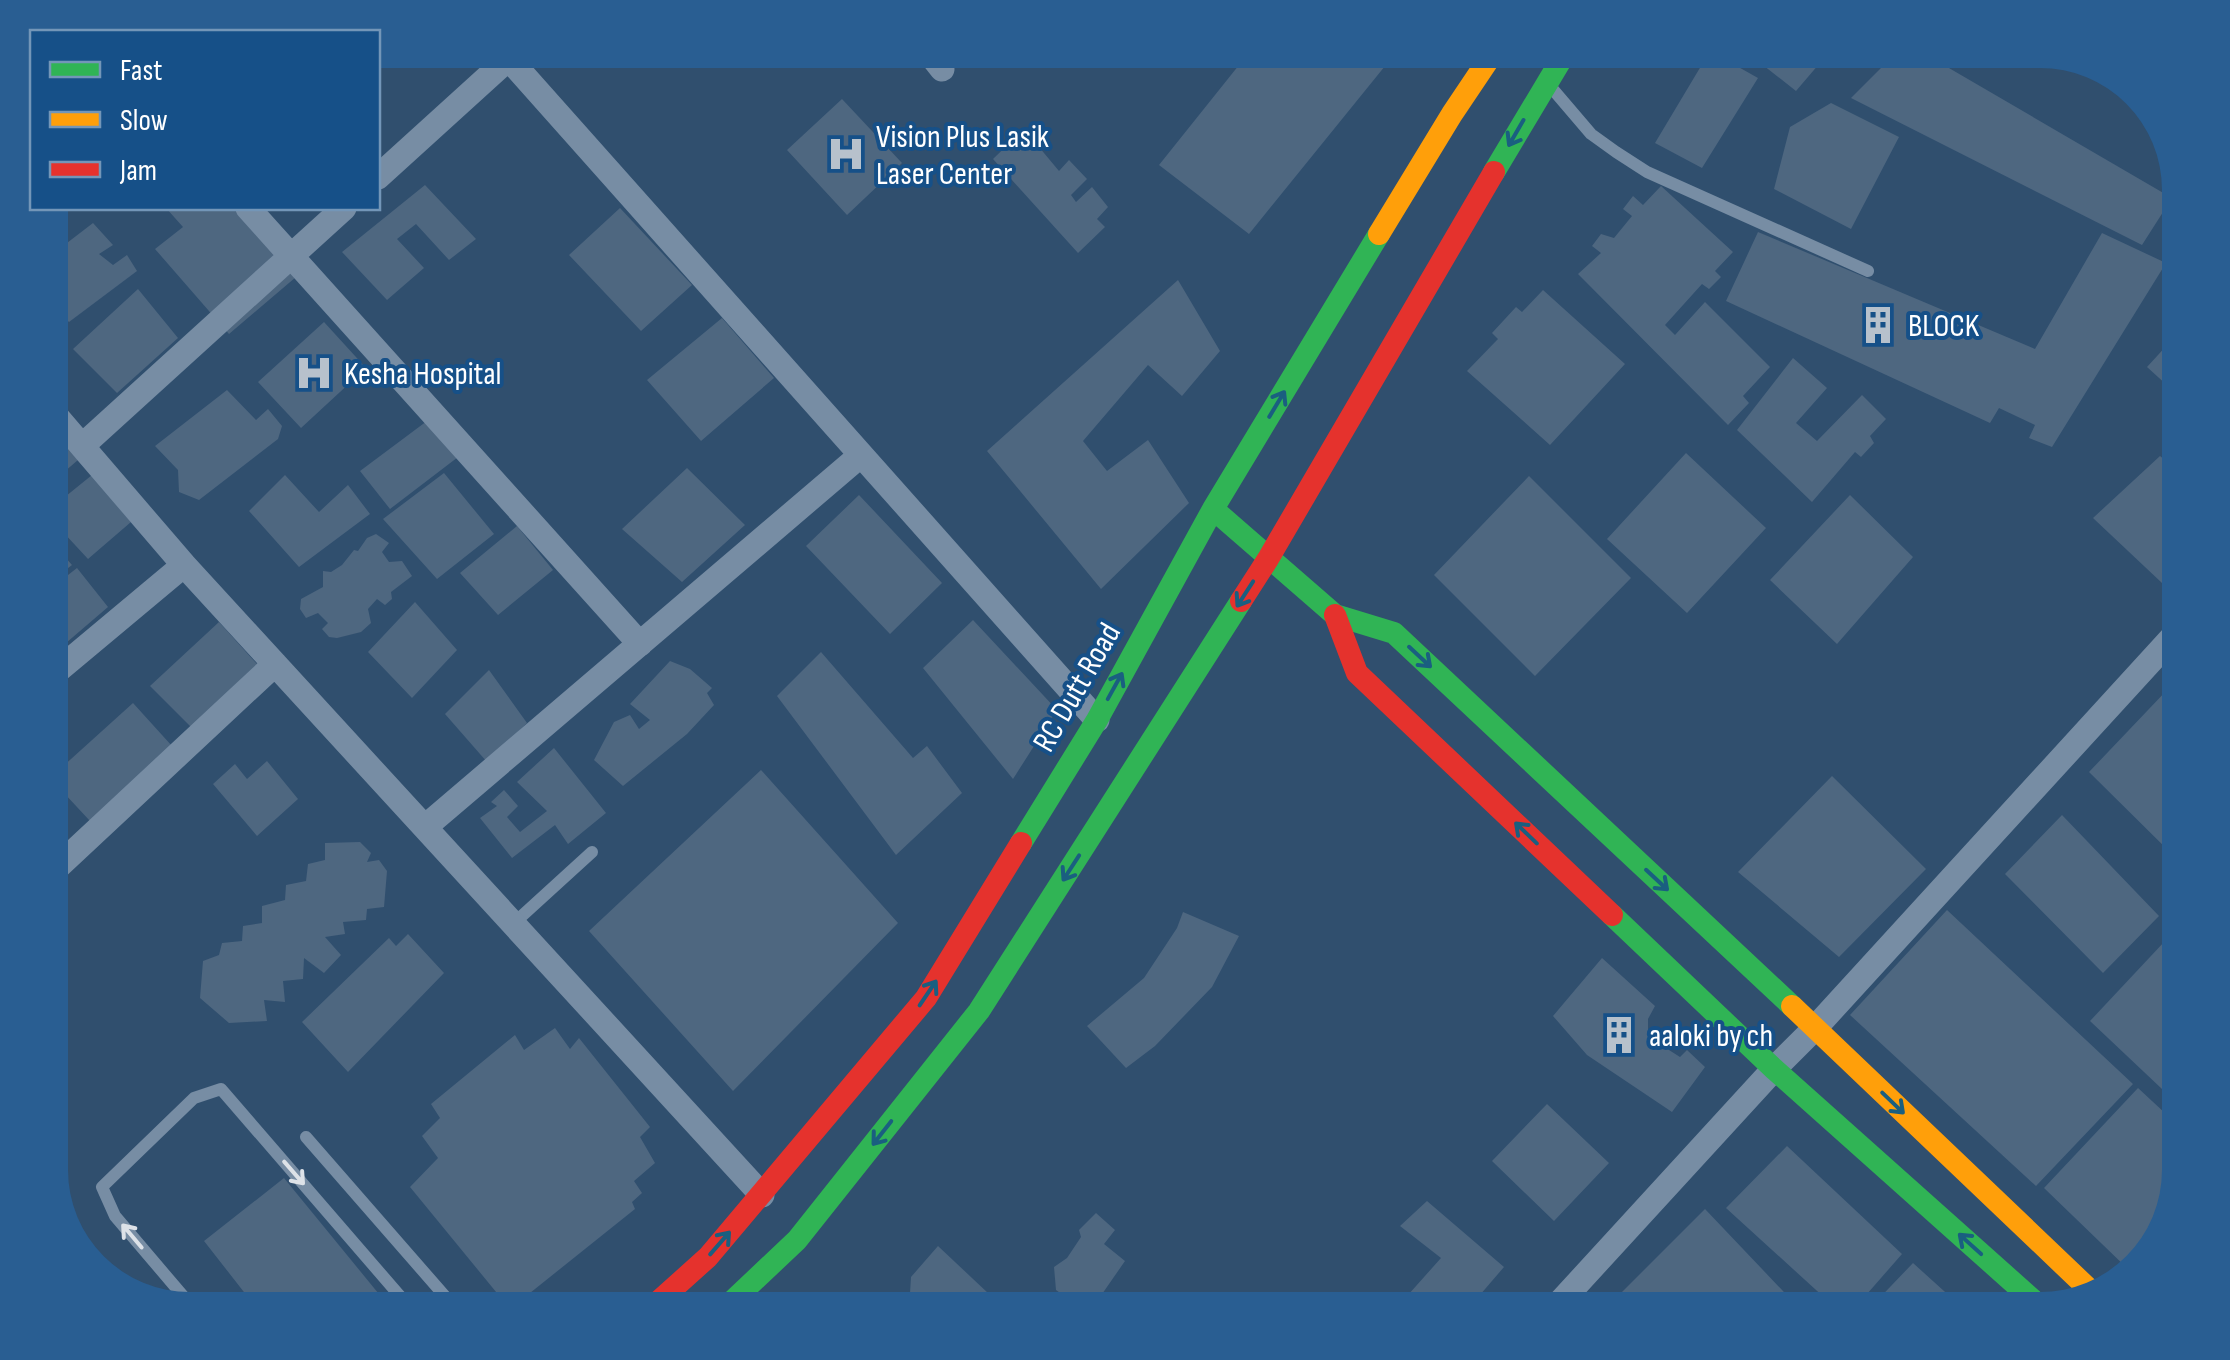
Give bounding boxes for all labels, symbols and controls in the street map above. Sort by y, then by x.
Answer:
legend [30,30,380,210]
text: Fast [120,53,162,89]
text: Slow [120,103,168,139]
place label: Vision Plus Lasik Laser Center [876,118,1049,194]
one-way arrow [1506,118,1526,147]
hospital icon: Vision Plus Lasik Laser Center [825,133,867,175]
text: Jam [119,153,157,189]
building icon: BLOCK [1857,304,1899,346]
place label: BLOCK [1908,307,1980,346]
hospital icon: Kesha Hospital [293,352,335,394]
place label: Kesha Hospital [344,355,501,394]
one-way arrow [1267,390,1287,419]
one-way arrow [1235,580,1256,608]
street label: RC Dutt Road [1025,616,1130,759]
one-way arrow [1407,645,1432,668]
one-way arrow [1106,672,1126,702]
one-way arrow [1515,821,1539,845]
one-way arrow [1060,854,1081,882]
one-way arrow [1644,868,1669,891]
one-way arrow [917,980,938,1008]
building icon: aaloki by ch [1598,1014,1640,1056]
place label: aaloki by ch [1649,1017,1773,1056]
one-way arrow [1880,1091,1905,1114]
one-way arrow [872,1119,893,1146]
one-way arrow [282,1160,305,1185]
one-way arrow [121,1223,143,1249]
one-way arrow [708,1231,731,1256]
one-way arrow [1958,1233,1983,1256]

